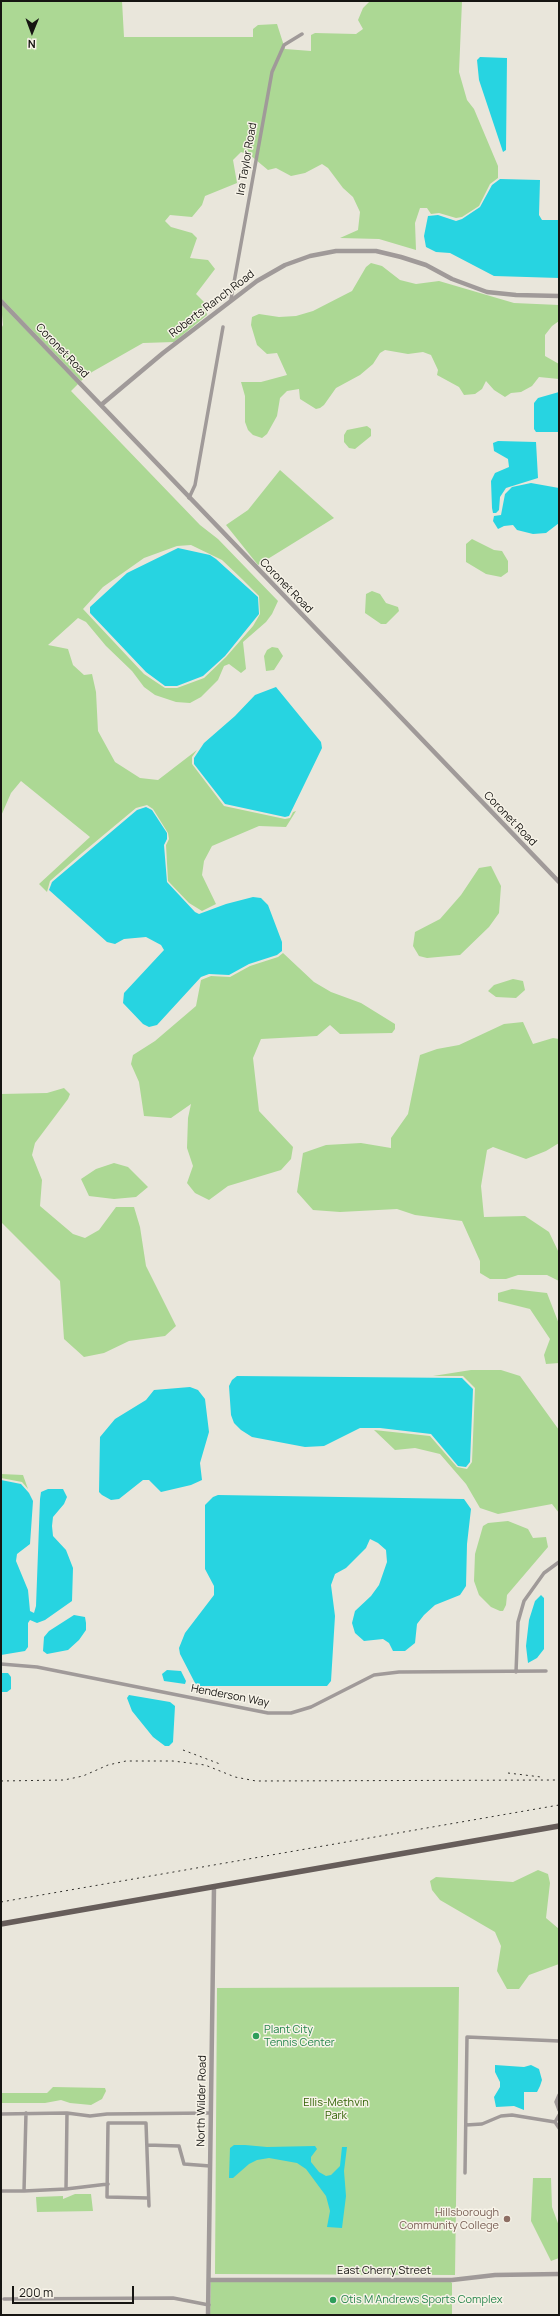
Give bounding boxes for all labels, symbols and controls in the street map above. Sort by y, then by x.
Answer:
north arrow [12,12,52,52]
text: N [28,37,36,52]
street label: Ira Taylor Road [234,122,260,196]
street label: Roberts Ranch Road [167,268,257,340]
street label: Coronet Road [33,321,91,381]
street label: Coronet Road [257,556,315,616]
street label: Coronet Road [481,789,539,849]
street label: Henderson Way [190,1682,270,1710]
place label: Plant City Tennis Center [264,2023,335,2049]
marker: Plant City Tennis Center [251,2031,261,2041]
street label: North Wilder Road [195,2055,209,2147]
park label: Ellis-Methvin Park [303,2096,369,2122]
place label: Hillsborough Community College [399,2206,499,2232]
marker: Hillsborough Community College [502,2214,512,2224]
street label: East Cherry Street [337,2264,431,2278]
scale bar [14,2278,136,2304]
text: 200 m [19,2284,53,2301]
place label: Otis M Andrews Sports Complex [341,2293,503,2307]
marker: Otis M Andrews Sports Complex [328,2295,338,2305]

